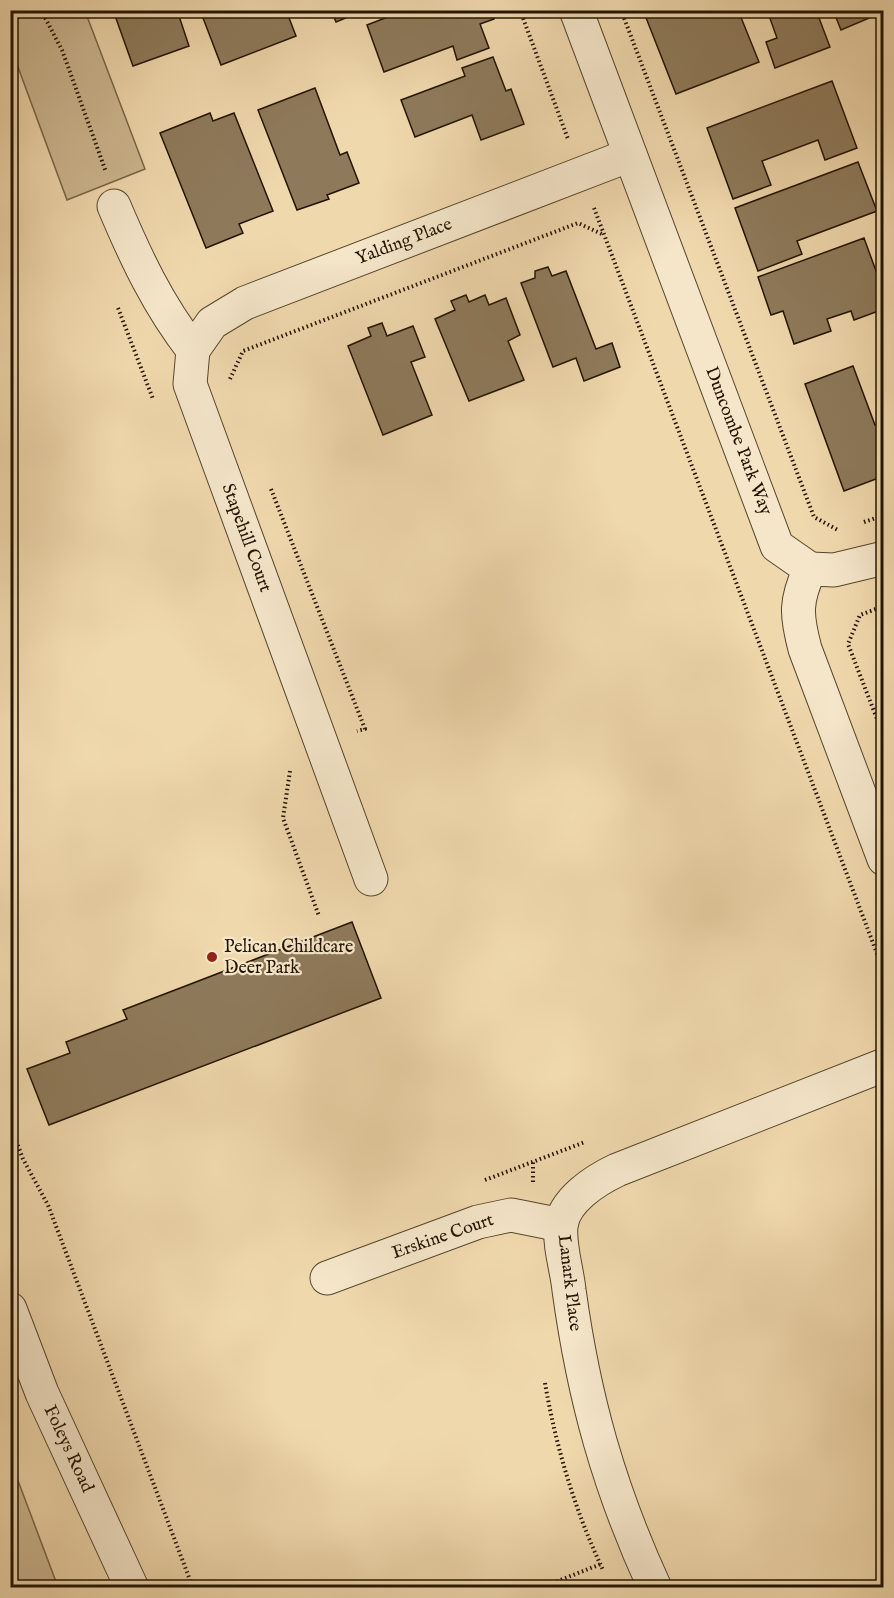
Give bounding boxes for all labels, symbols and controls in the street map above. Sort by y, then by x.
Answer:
street label: Yalding Place [353,213,455,271]
street label: Duncombe Park Way [699,364,777,519]
street label: Stapehill Court [216,480,276,596]
place label: Pelican Childcare Deer Park [224,936,353,980]
marker: Pelican Childcare Deer Park [205,950,219,964]
street label: Erskine Court [389,1209,497,1265]
street label: Lanark Place [552,1233,586,1333]
street label: Foleys Road [38,1402,98,1497]

